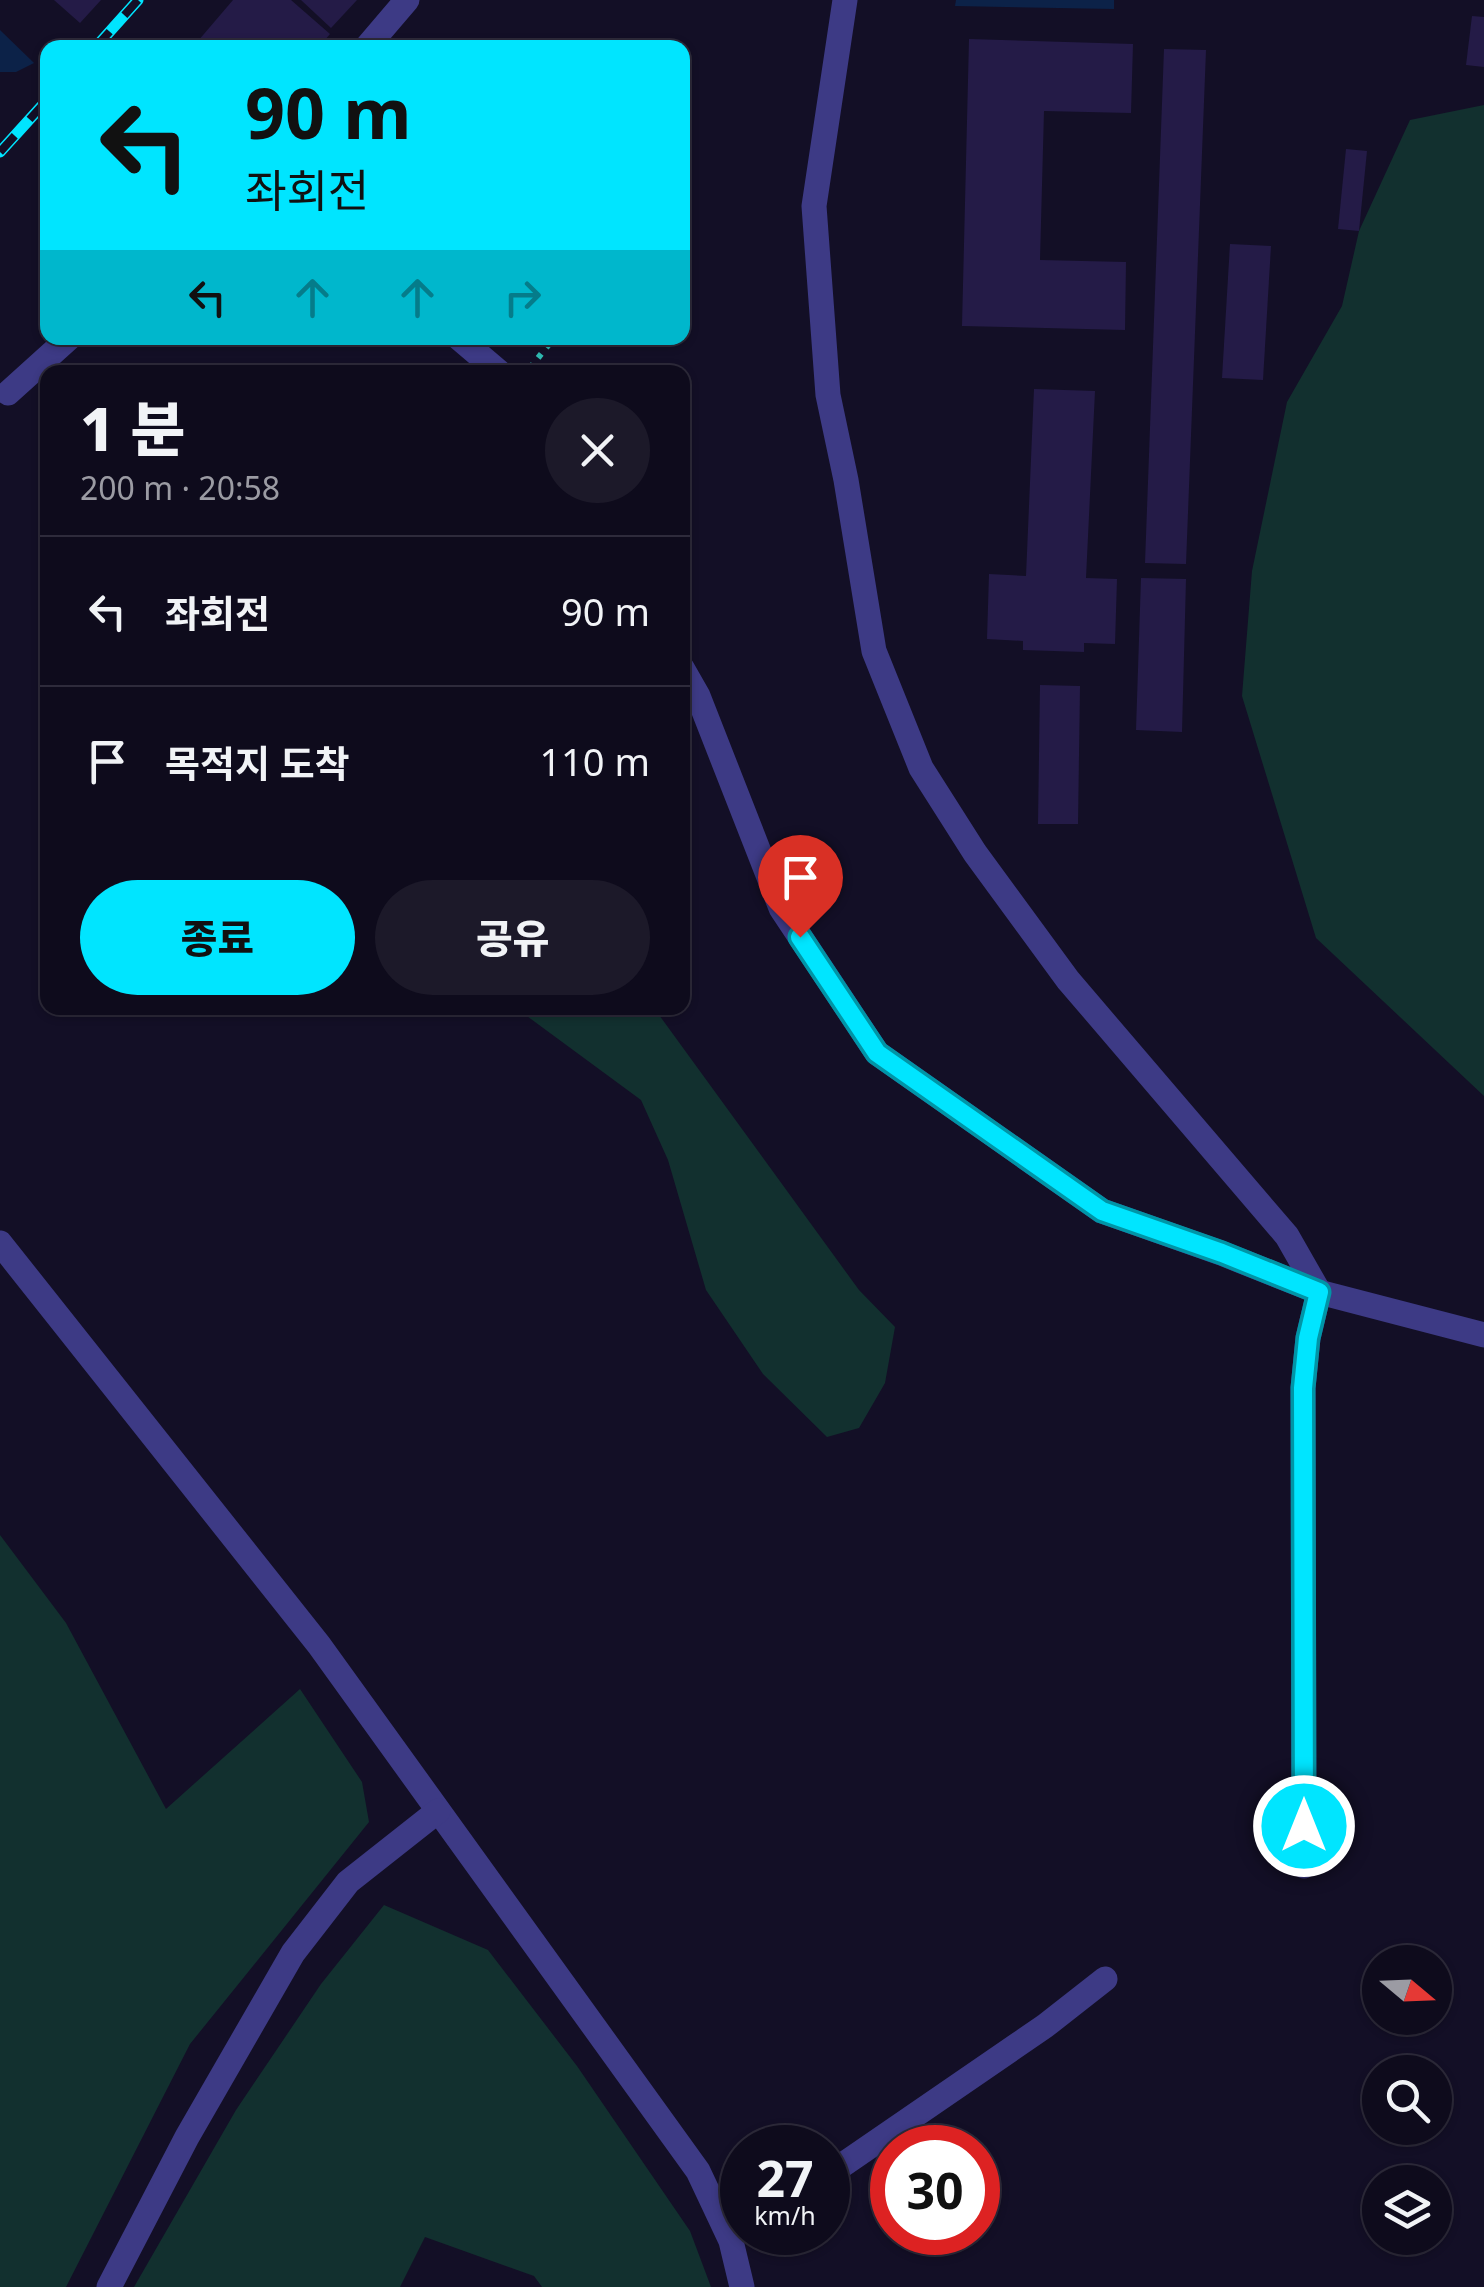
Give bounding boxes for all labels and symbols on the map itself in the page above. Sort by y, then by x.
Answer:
pin [758,835,843,938]
position arrow [1252,1774,1356,1878]
north arrow [1362,1945,1452,2035]
speed limit sign: 30 [870,2125,1000,2255]

